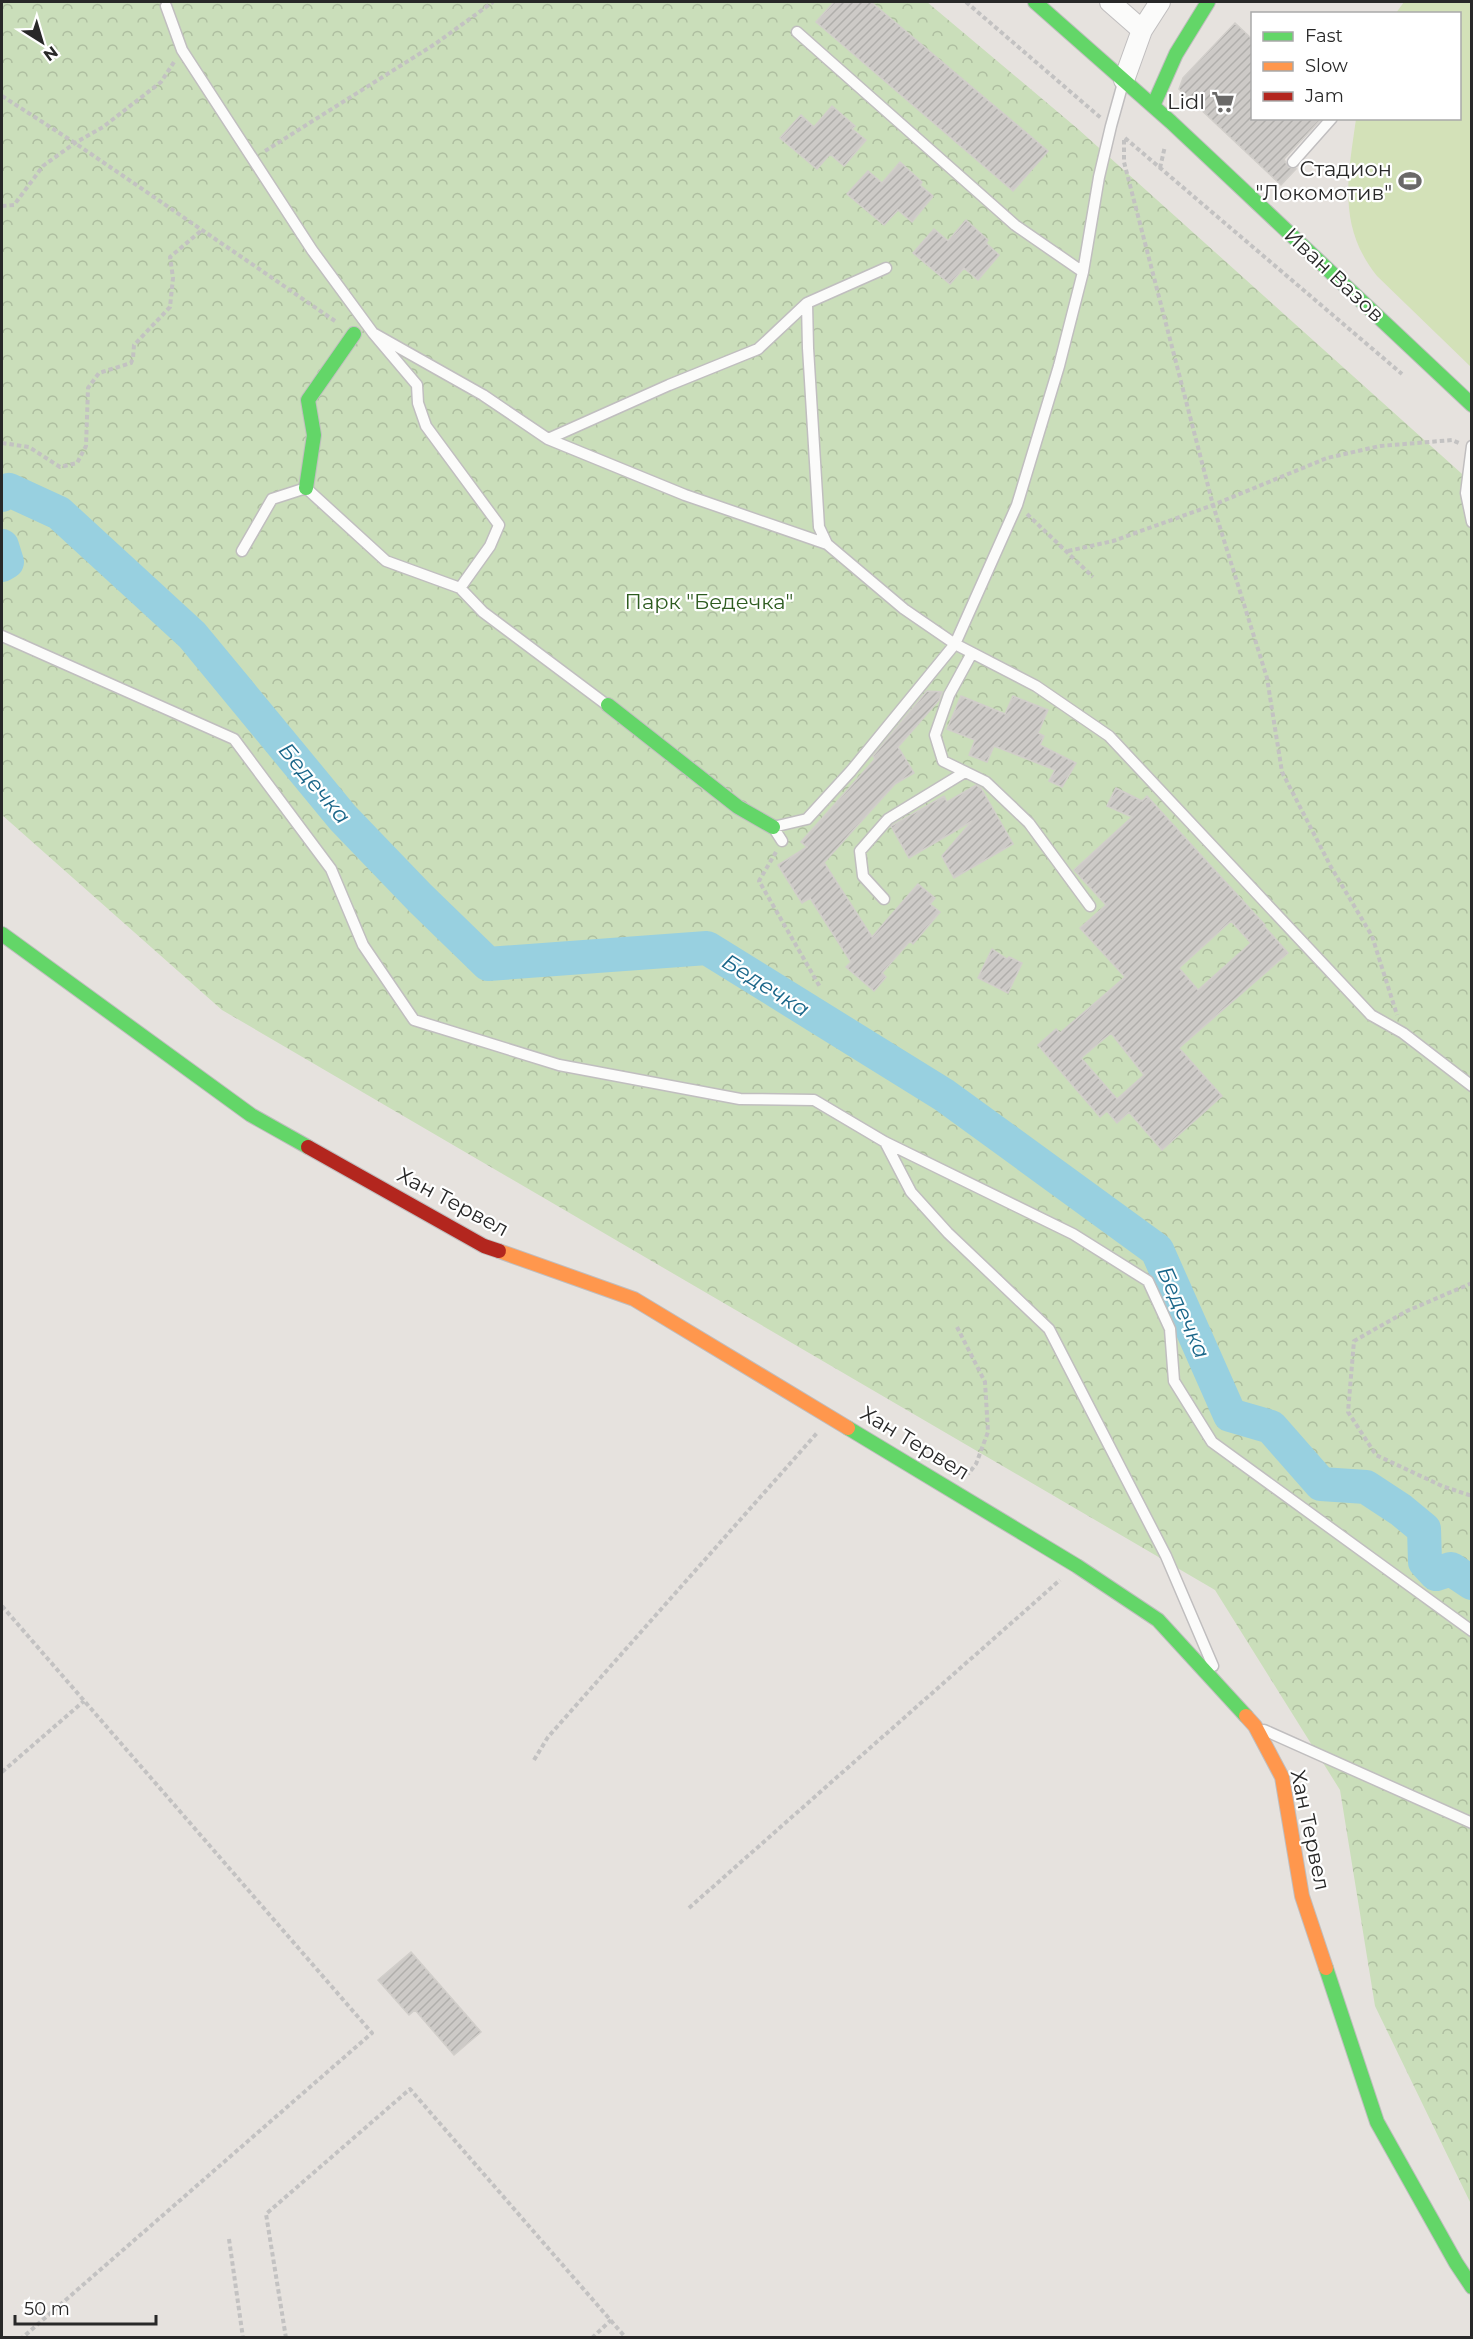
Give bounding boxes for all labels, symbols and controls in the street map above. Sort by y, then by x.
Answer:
north arrow [12,12,72,72]
legend [1251,12,1461,120]
text: Fast [1305,25,1343,47]
text: N [40,42,62,65]
text: Slow [1305,55,1348,77]
text: Jam [1304,85,1344,107]
place label: Lidl [1167,89,1205,114]
supermarket icon: Lidl [1210,89,1236,115]
place label: Стадион "Локомотив" [1255,156,1392,205]
sports icon: Стадион "Локомотив" [1397,168,1423,194]
street label: Иван Вазов [1279,222,1389,327]
park label: Парк "Бедечка" [625,589,793,614]
water label: Бедечка [273,737,356,830]
water label: Бедечка [717,948,814,1023]
street label: Хан Тервел [393,1162,513,1241]
water label: Бедечка [1151,1262,1216,1362]
street label: Хан Тервел [856,1400,974,1485]
street label: Хан Тервел [1286,1767,1335,1892]
scale bar [15,2288,156,2326]
text: 50 m [24,2298,70,2320]

